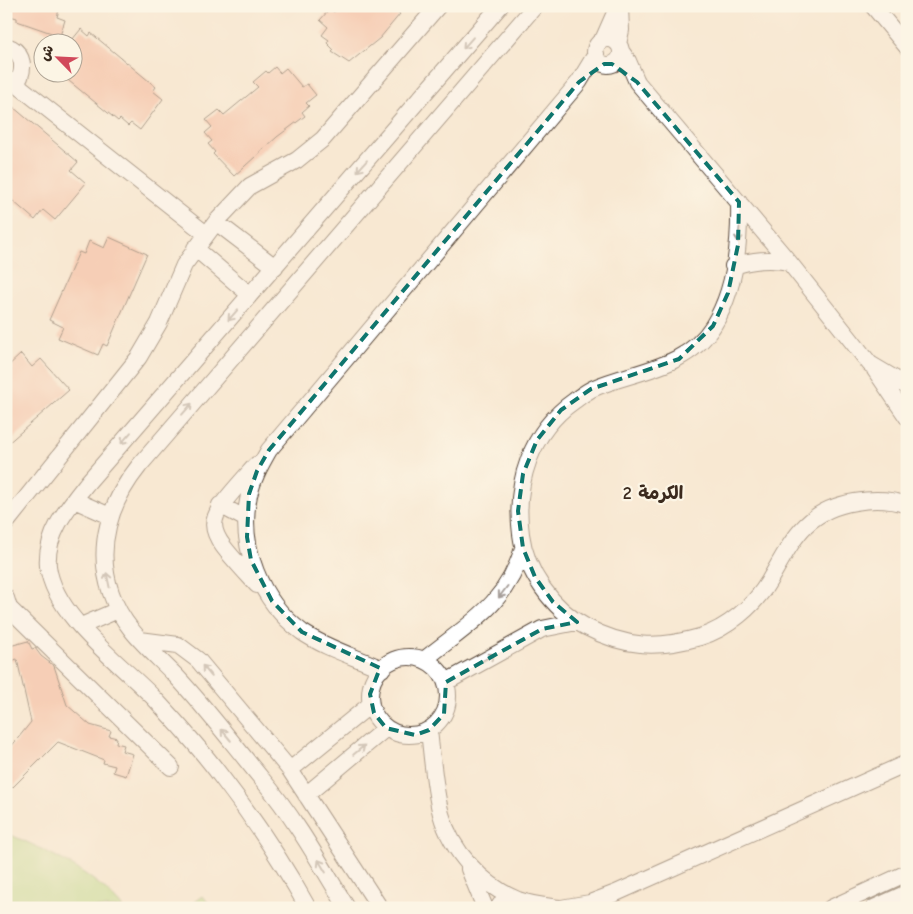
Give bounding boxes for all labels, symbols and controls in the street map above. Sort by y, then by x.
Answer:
north arrow [32,32,82,82]
one-way arrow [462,37,474,50]
text: ش [36,42,57,63]
one-way arrow [356,160,367,173]
one-way arrow [734,226,744,242]
one-way arrow [227,309,238,322]
one-way arrow [182,403,193,416]
one-way arrow [120,432,132,445]
district label: الكرمة 2 [623,483,683,504]
one-way arrow [103,573,112,589]
one-way arrow [498,585,509,598]
one-way arrow [480,653,495,662]
one-way arrow [201,665,212,678]
one-way arrow [220,729,231,742]
one-way arrow [353,745,366,756]
one-way arrow [316,860,326,874]

